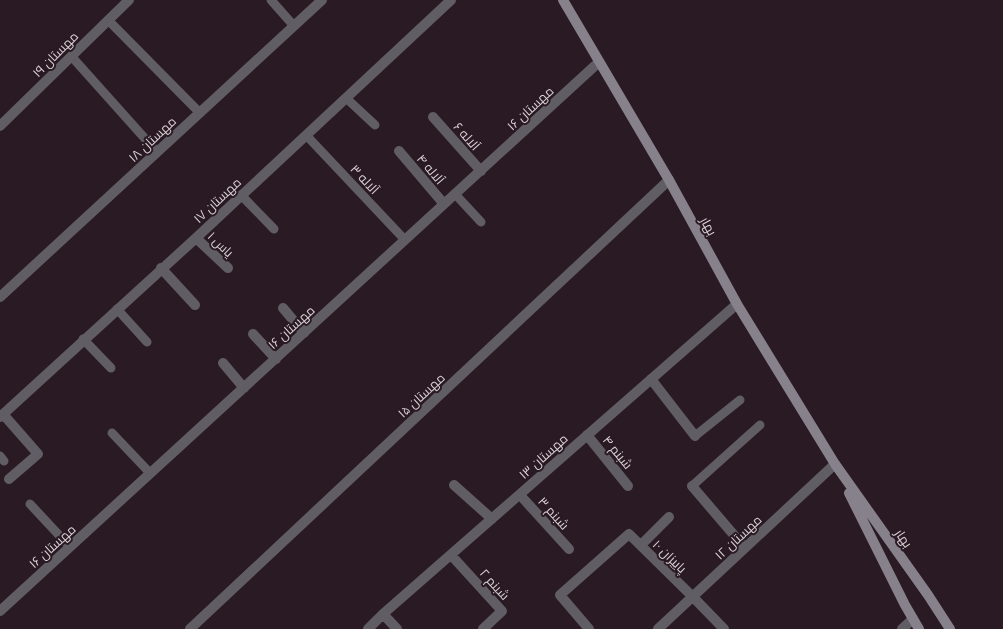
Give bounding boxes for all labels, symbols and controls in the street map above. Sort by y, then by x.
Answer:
street label: مهستان ۱۹ [29,28,81,80]
street label: مهستان ۱۶ [504,83,557,133]
street label: مهستان ۱۸ [125,114,179,165]
street label: آلاله ۶ [450,119,483,154]
street label: آلاله ۴ [414,151,448,188]
street label: آلاله ۳ [347,162,382,198]
street label: مهستان ۱۷ [190,175,244,226]
street label: بهار [697,213,720,238]
street label: یاس ۱ [205,229,237,261]
street label: مهستان ۱۶ [265,303,318,352]
street label: مهستان ۱۵ [395,370,448,421]
street label: مهستان ۱۳ [516,431,571,482]
street label: شبنم ۴ [598,433,636,473]
street label: شبنم ۳ [534,494,572,534]
street label: مهستان ۱۲ [712,512,765,563]
street label: مهستان ۱۶ [26,522,79,571]
street label: بهار [891,525,915,550]
street label: پاییزان ۱۰ [648,537,690,578]
street label: شبنم ۲ [475,566,513,604]

